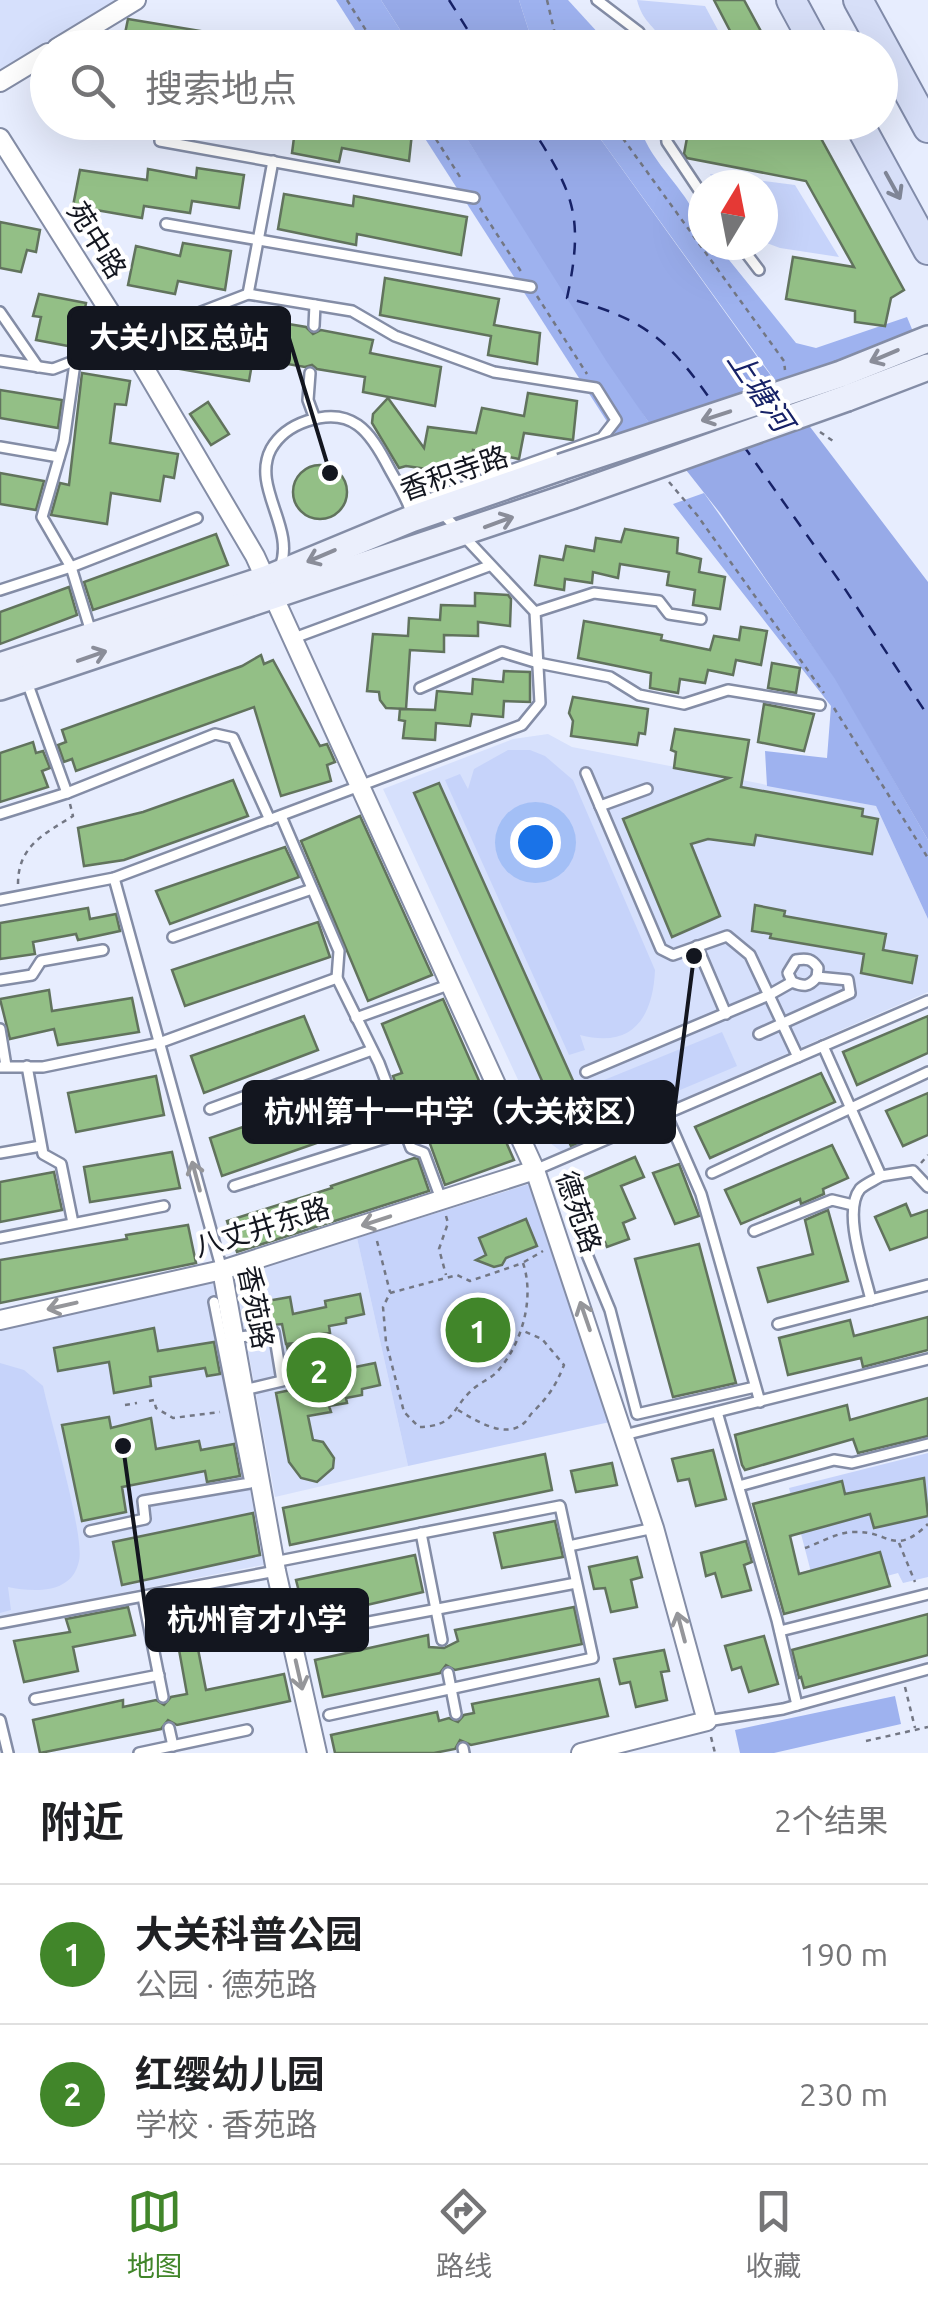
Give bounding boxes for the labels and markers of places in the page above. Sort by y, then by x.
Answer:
callout: 大关小区总站 [69,308,289,368]
callout: 杭州第十一中学（大关校区） [244,1082,674,1142]
pin: 1 [446,1292,510,1368]
pin: 2 [286,1332,352,1408]
callout: 杭州育才小学 [147,1590,367,1650]

